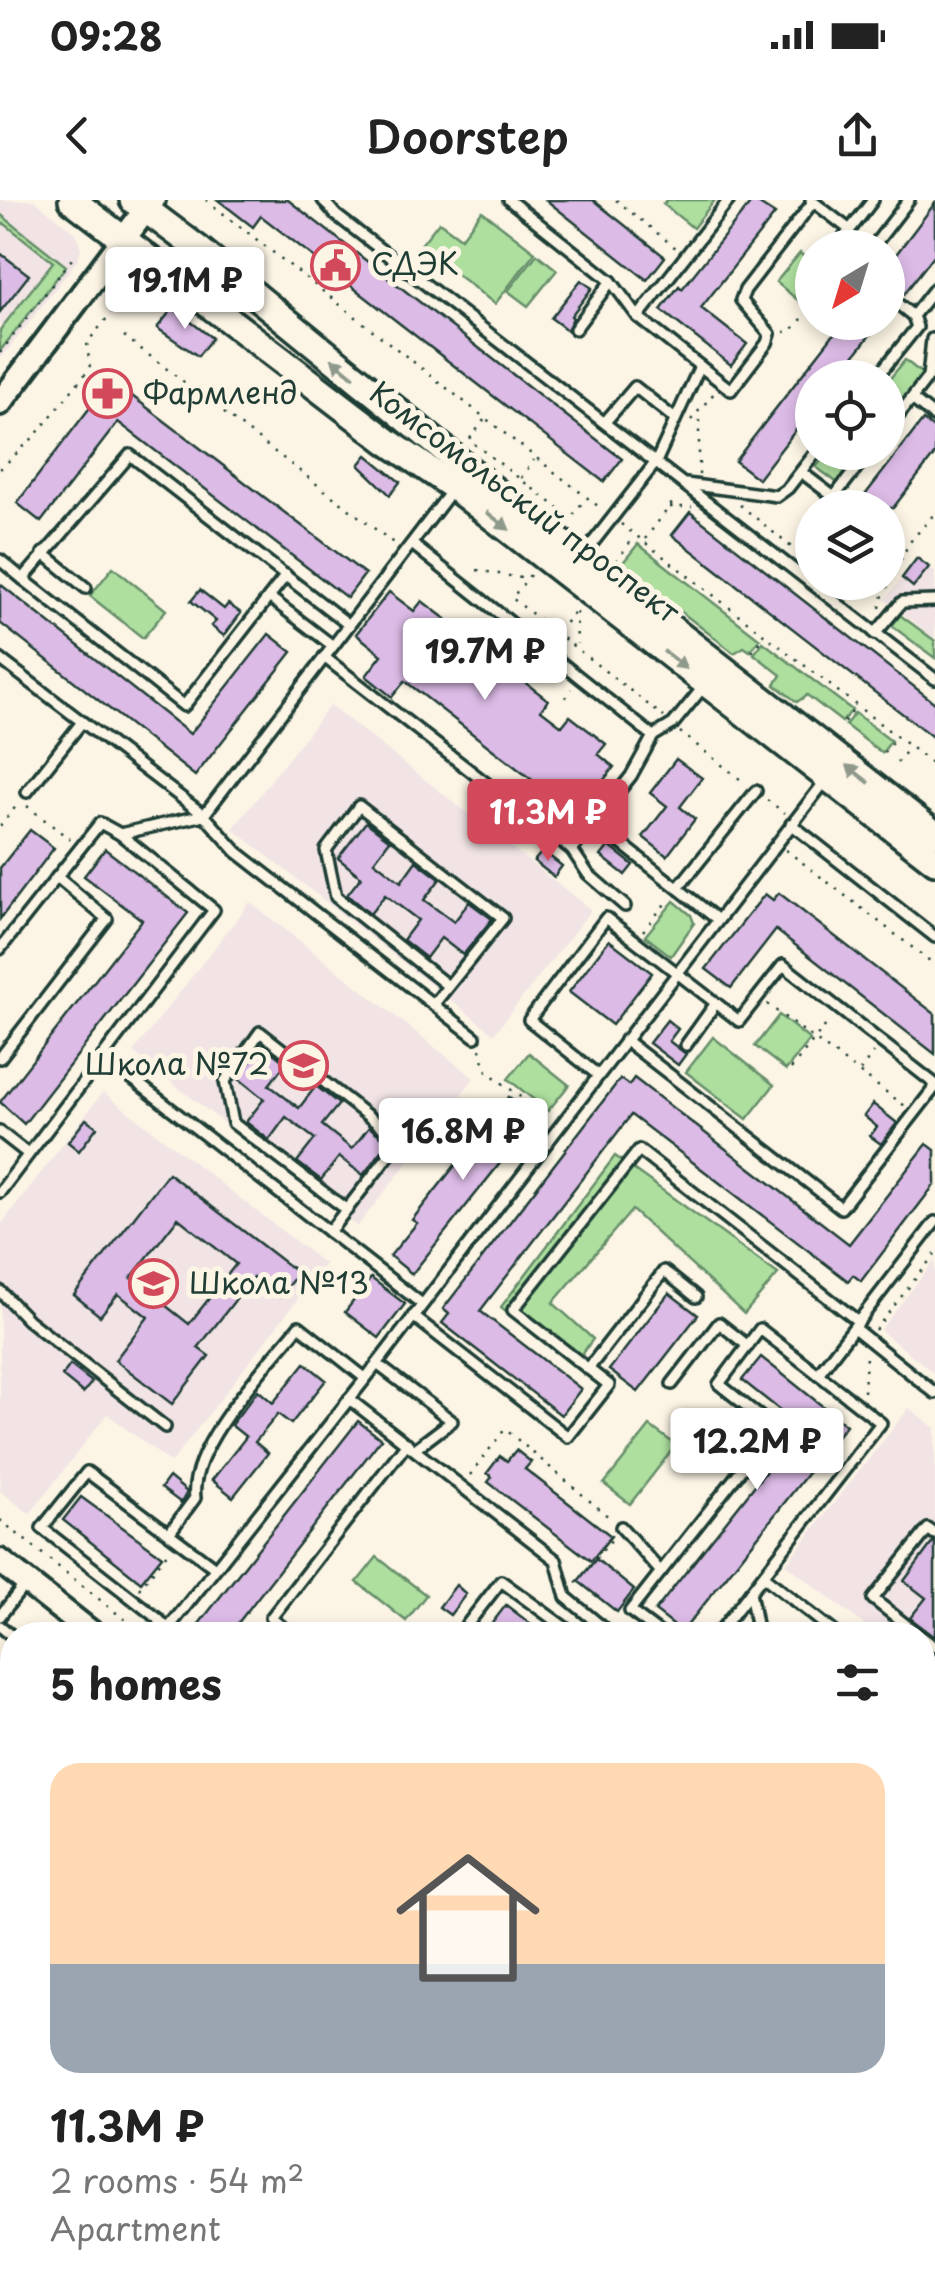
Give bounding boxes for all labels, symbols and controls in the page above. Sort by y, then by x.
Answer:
text: 09:28 [50,7,163,64]
text: Doorstep [366,101,569,169]
icon: back [50,108,105,163]
icon: share [830,108,885,163]
north arrow [795,230,905,340]
map controls [795,230,905,600]
public building icon: СДЭК [310,239,362,291]
place label: СДЭК [371,240,459,285]
pin: 19.1M ₽ [93,247,277,332]
text: 19.1M ₽ [127,255,243,303]
one-way arrow [331,358,356,379]
button: locate [795,360,905,470]
pharmacy icon: Фармленд [82,368,134,420]
place label: Фармленд [143,369,297,414]
street label: Комсомольский проспект [361,369,690,633]
button: layers [795,490,905,600]
one-way arrow [485,511,511,532]
pin: 19.7M ₽ [393,618,577,703]
text: 19.7M ₽ [425,626,545,674]
one-way arrow [662,649,688,670]
one-way arrow [845,764,871,785]
pin: 11.3M ₽ [456,779,640,864]
text: 11.3M ₽ [489,787,607,835]
school or university icon: Школа №72 [278,1039,330,1091]
place label: Школа №72 [85,1040,269,1085]
pin: 16.8M ₽ [371,1098,555,1183]
text: 16.8M ₽ [401,1106,525,1154]
school or university icon: Школа №13 [128,1258,180,1310]
place label: Школа №13 [189,1259,369,1304]
pin: 12.2M ₽ [665,1408,849,1493]
text: 12.2M ₽ [692,1416,822,1464]
text: 5 homes [50,1651,222,1714]
icon: filters [830,1655,885,1710]
icon: home [378,1828,558,2008]
text: 11.3M ₽ [50,2093,204,2156]
text: 2 rooms · 54 m² [50,2156,304,2204]
text: Apartment [50,2204,221,2252]

